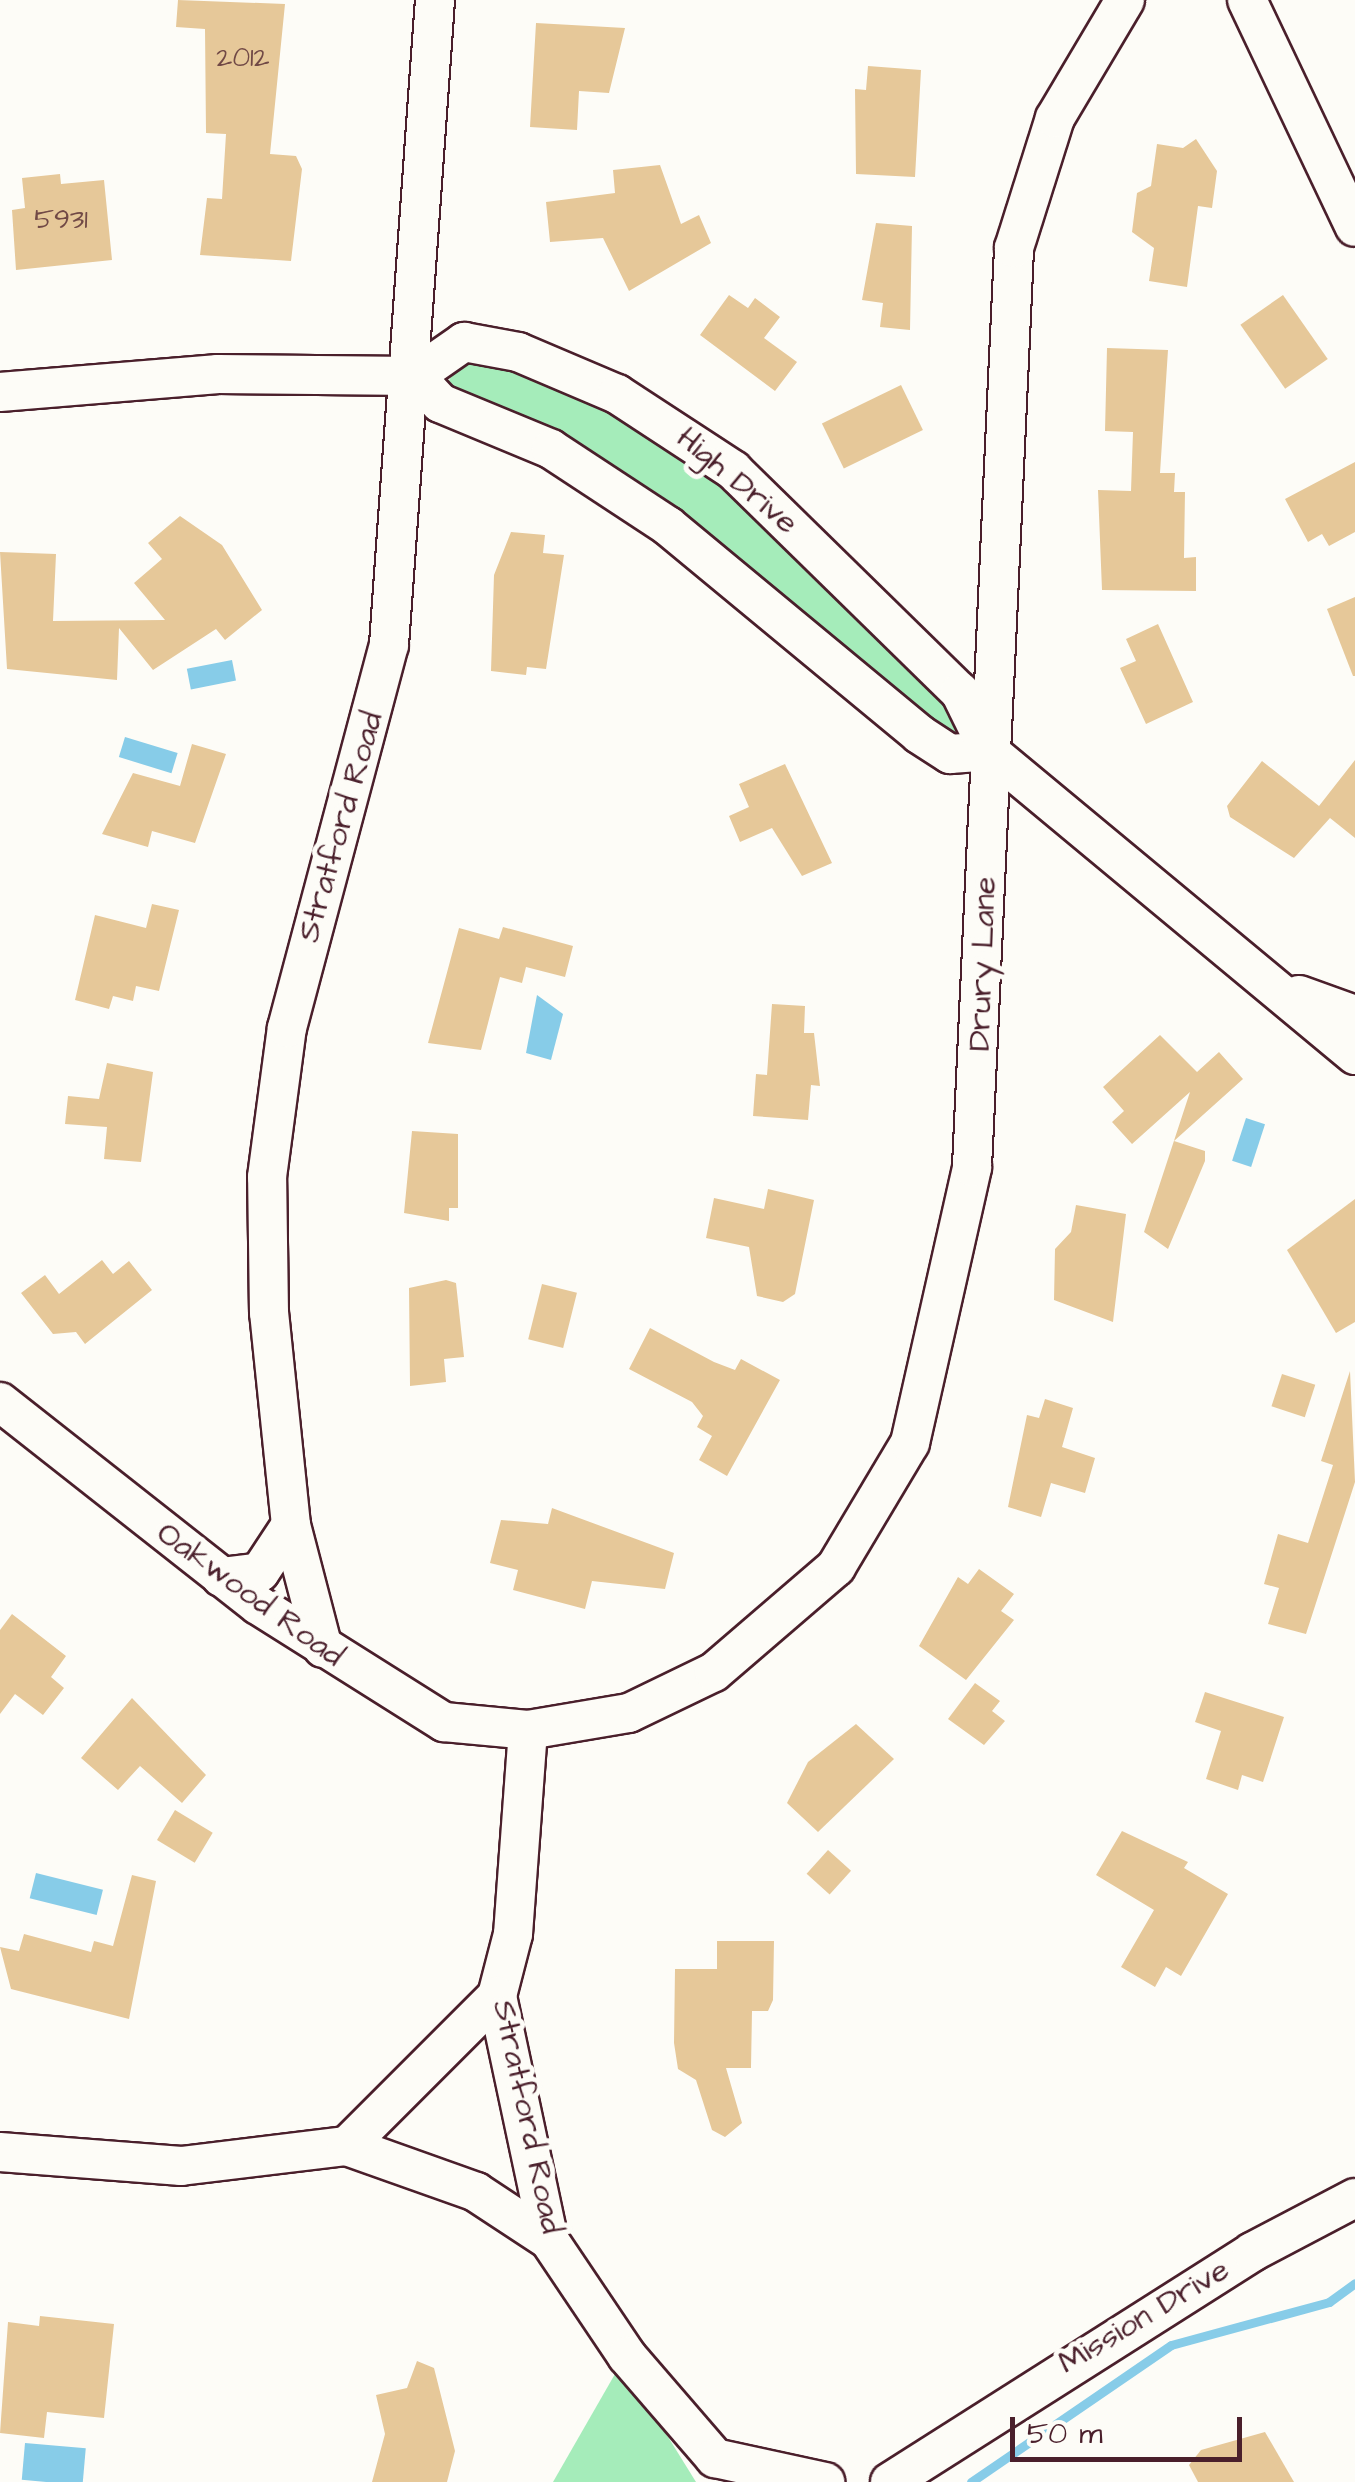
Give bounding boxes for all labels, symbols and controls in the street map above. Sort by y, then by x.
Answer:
house number: 2012 [216,41,270,75]
house number: 5931 [34,203,88,237]
street label: High Drive [669,419,805,543]
street label: Stratford Road [290,707,392,947]
street label: Drury Lane [961,876,1005,1052]
street label: Oakwood Road [149,1514,351,1676]
street label: Stratford Road [484,1997,570,2237]
street label: Mission Drive [1052,2251,1236,2383]
scale bar [1015,2397,1248,2459]
text: 50 m [1027,2413,1103,2455]

